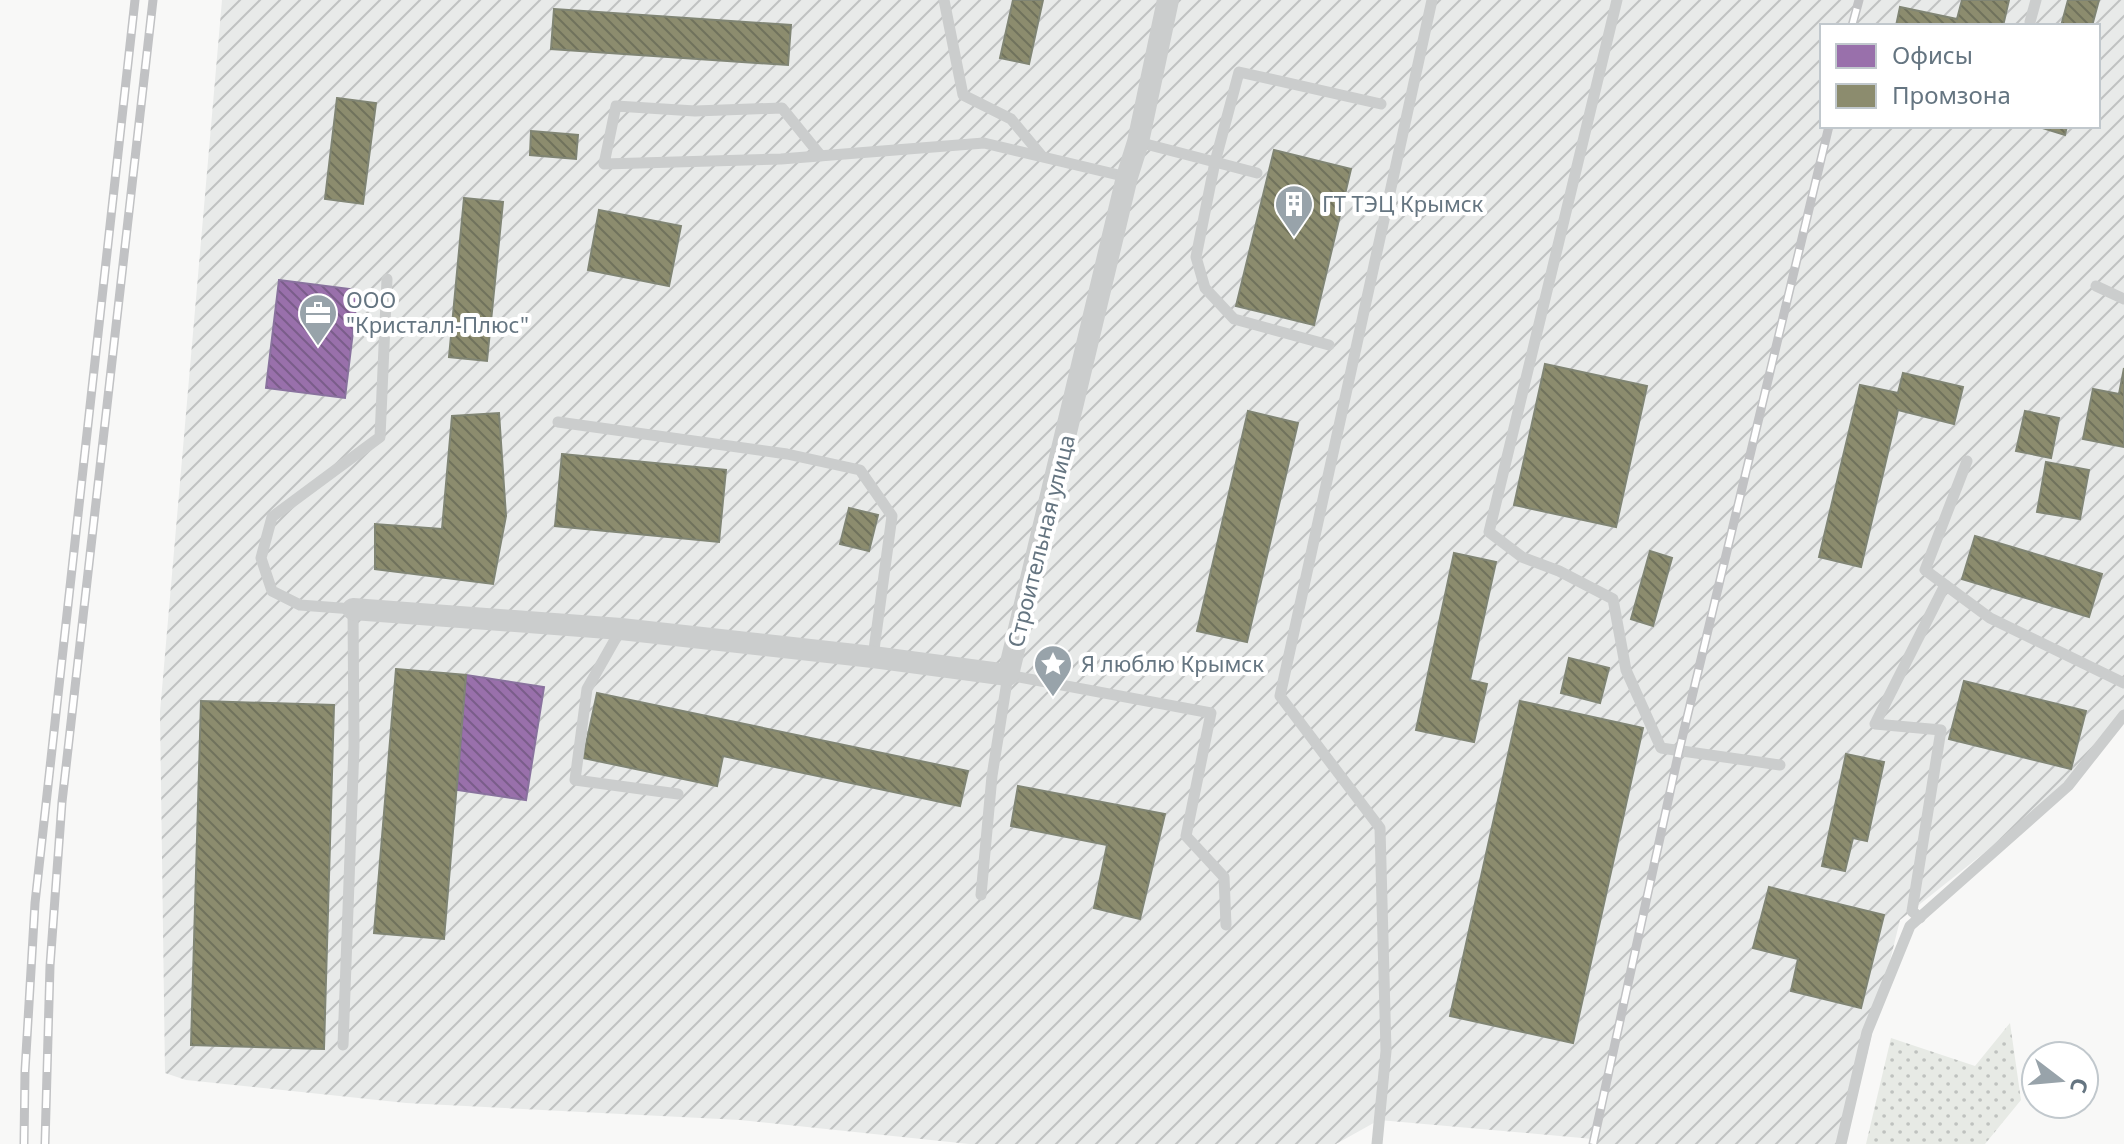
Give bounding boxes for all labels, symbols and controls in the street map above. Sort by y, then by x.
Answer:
legend [1820,24,2100,128]
text: Офисы [1892,38,1973,71]
text: Промзона [1892,78,2011,111]
building icon: ГТ ТЭЦ Крымск [1273,183,1315,238]
place label: ГТ ТЭЦ Крымск [1322,188,1484,218]
place label: ООО "Кристалл-Плюс" [346,284,529,339]
office icon: ООО "Кристалл-Плюс" [297,292,339,347]
street label: Строительная улица [999,431,1081,650]
place icon: Я люблю Крымск [1032,643,1074,698]
place label: Я люблю Крымск [1081,648,1264,678]
north arrow [2020,1040,2100,1120]
text: С [2064,1075,2097,1097]

